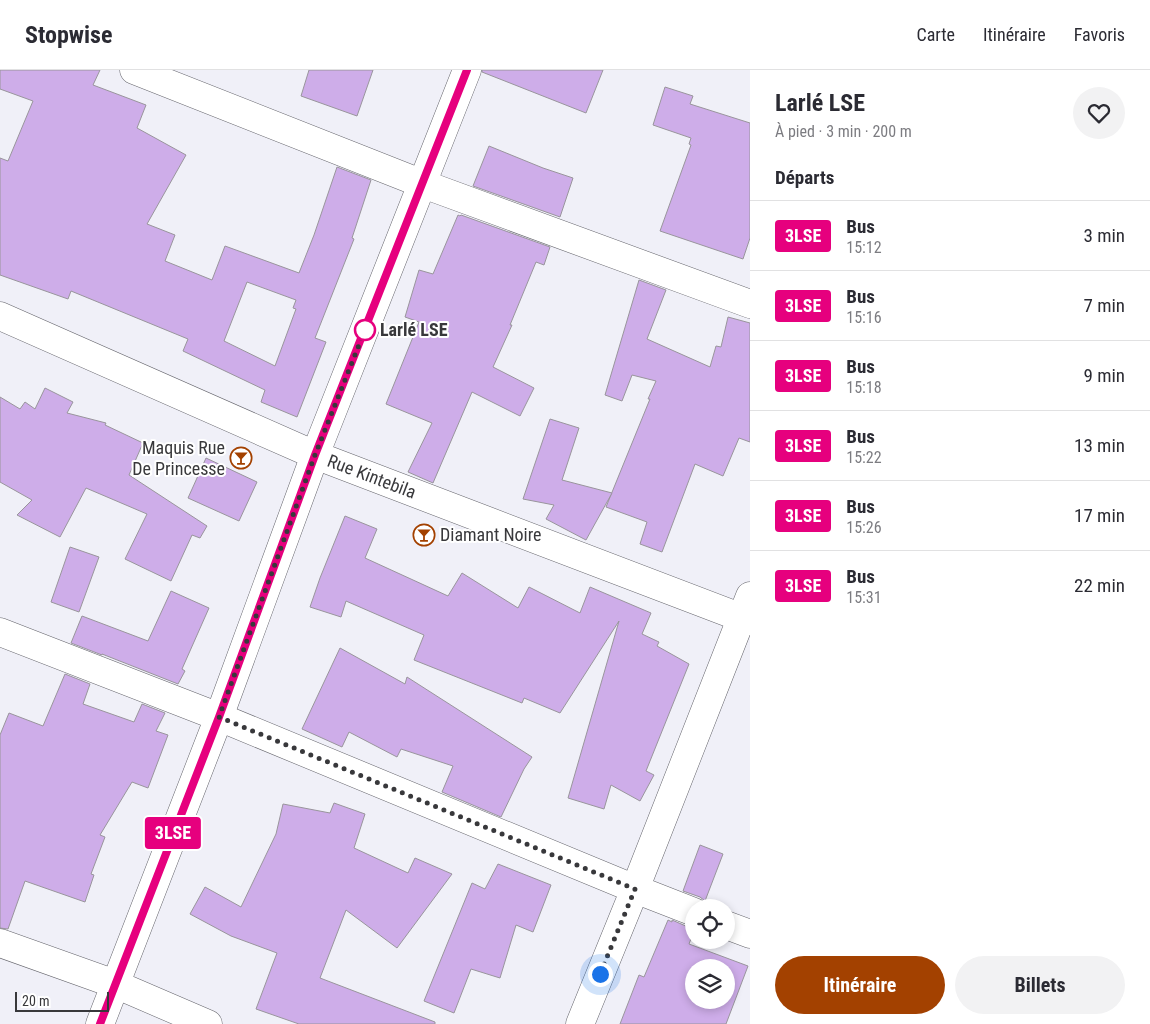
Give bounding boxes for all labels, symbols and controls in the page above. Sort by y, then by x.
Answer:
text: Stopwise [25,21,112,49]
text: Carte [916,24,955,45]
text: Itinéraire [983,24,1046,45]
text: Favoris [1074,24,1125,45]
button: heart [1073,87,1125,139]
text: Larlé LSE [775,89,865,117]
text: À pied · 3 min · 200 m [775,122,912,141]
text: Départs [775,166,834,189]
text: Bus [846,215,875,238]
text: 3 min [1083,224,1125,247]
text: 3LSE [785,225,821,246]
text: 15:12 [846,238,882,257]
text: Bus [846,285,875,308]
text: 7 min [1083,294,1125,317]
text: 3LSE [785,295,821,316]
text: 15:16 [846,308,882,327]
marker: Larlé LSE [354,319,376,341]
place label: Larlé LSE [380,319,448,340]
text: Bus [846,355,875,378]
text: 9 min [1083,364,1125,387]
text: 3LSE [785,365,821,386]
text: 15:18 [846,378,882,397]
text: Bus [846,425,875,448]
text: 13 min [1074,434,1125,457]
text: 3LSE [785,435,821,456]
place label: Maquis Rue De Princesse [132,437,225,479]
bar icon: Maquis Rue De Princesse [229,446,253,470]
text: 15:22 [846,448,882,467]
street label: Rue Kintebila [325,450,419,503]
text: Bus [846,495,875,518]
text: 17 min [1074,504,1125,527]
text: 3LSE [785,505,821,526]
text: 15:26 [846,518,882,537]
bar icon: Diamant Noire [412,523,436,547]
place label: Diamant Noire [440,524,541,545]
text: Bus [846,565,875,588]
text: 22 min [1074,574,1125,597]
text: 3LSE [785,575,821,596]
text: 15:31 [846,588,882,607]
line badge: 3LSE [138,817,208,849]
text: 3LSE [155,822,191,843]
map controls [685,899,735,1009]
button: locate [685,899,735,949]
button: Itinéraire [775,956,945,1014]
button: Billets [955,956,1125,1014]
button: layers [685,959,735,1009]
your location [588,962,613,987]
scale bar [15,989,109,1012]
text: 20 m [22,993,50,1009]

